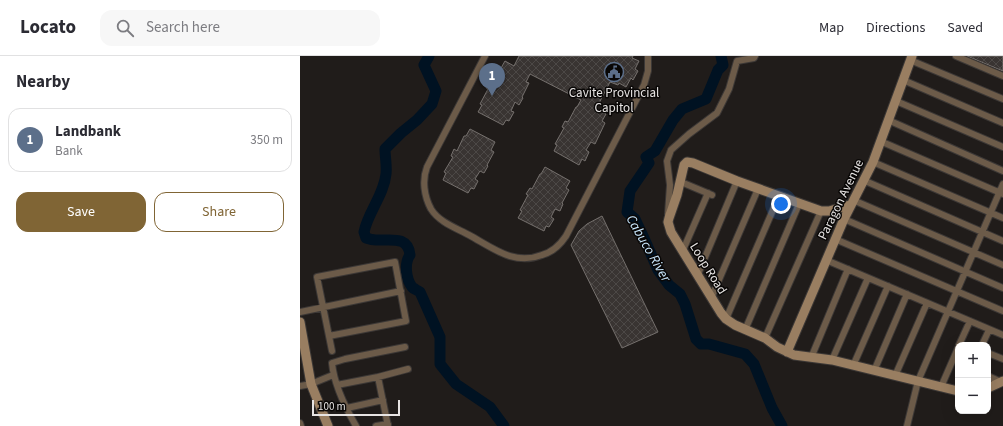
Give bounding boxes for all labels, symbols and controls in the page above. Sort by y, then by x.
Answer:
search box [100,10,380,46]
text: Locato [20,14,76,41]
icon: search [114,17,136,39]
text: Search here [146,17,220,38]
text: Map [819,18,844,38]
text: Directions [866,18,925,38]
text: Saved [947,18,983,38]
public building icon: Cavite Provincial Capitol [603,61,625,83]
pin: 1 [479,63,505,96]
text: Nearby [16,70,70,94]
place label: Cavite Provincial Capitol [569,84,659,117]
text: Landbank [55,121,121,142]
text: 1 [27,131,33,149]
text: 350 m [250,131,283,149]
text: Bank [55,142,83,160]
street label: Paragon Avenue [814,156,868,243]
button: Save [16,192,146,232]
button: Share [154,192,284,232]
your location [771,194,791,214]
water label: Cabuco River [621,211,676,287]
street label: Loop Road [685,239,731,298]
map controls [955,342,991,414]
button: + [955,342,991,378]
button: − [955,378,991,414]
scale bar [312,398,400,417]
text: 100 m [318,399,346,414]

